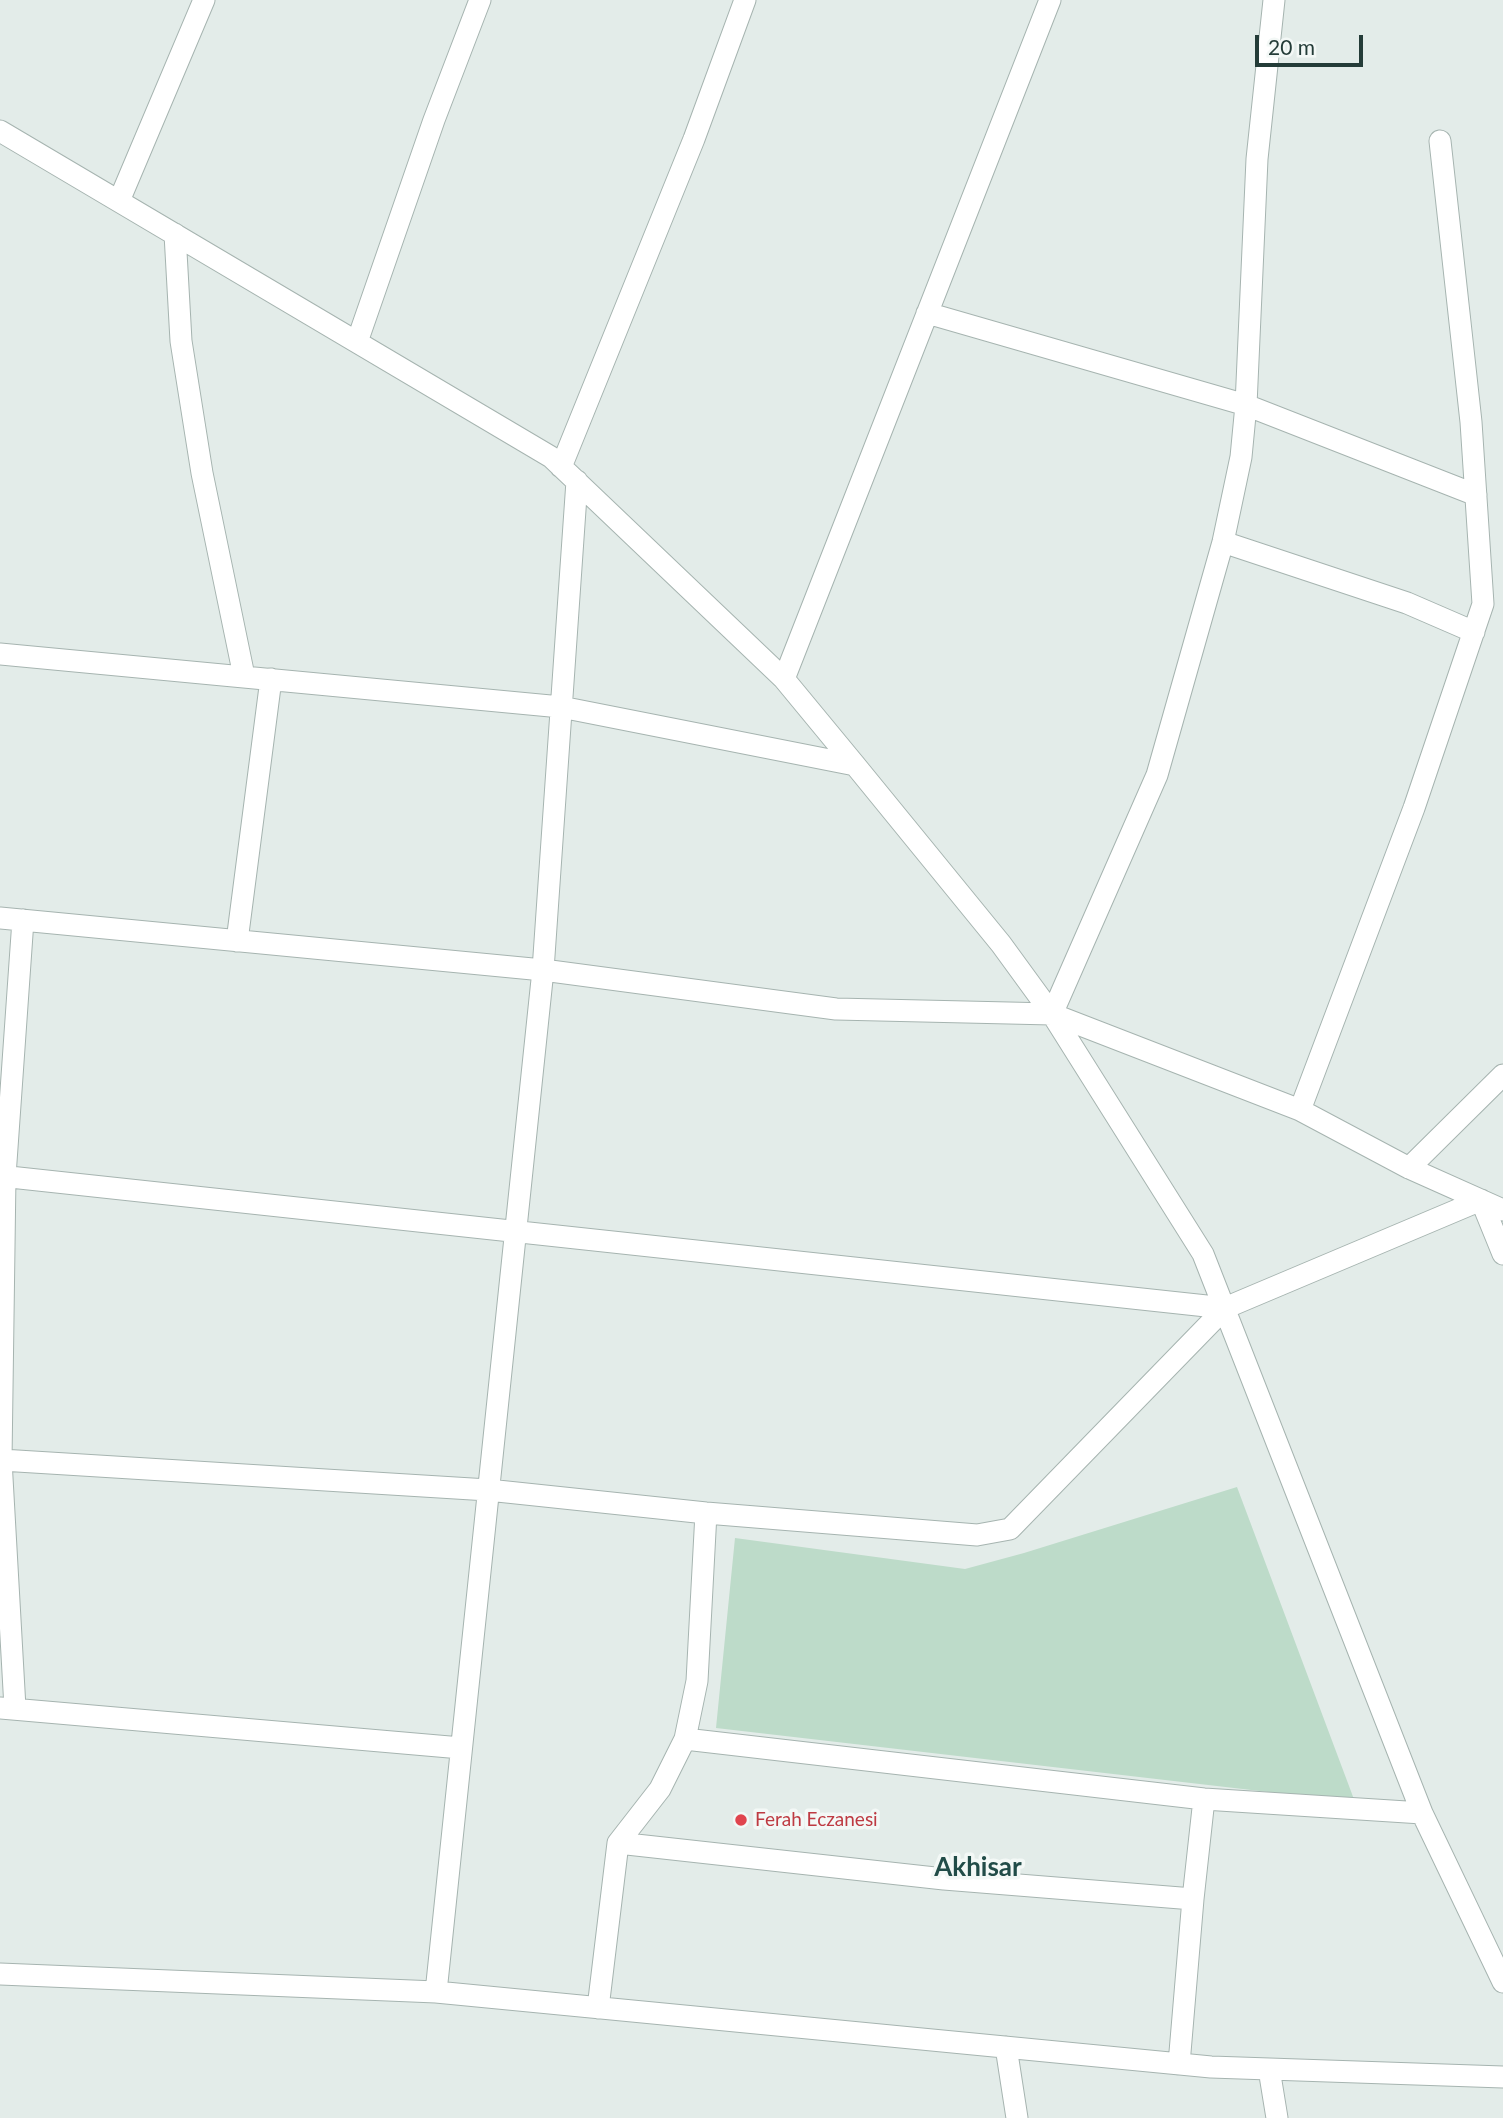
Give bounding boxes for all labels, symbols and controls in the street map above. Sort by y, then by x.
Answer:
scale bar [1258,21,1366,65]
text: 20 m [1268,34,1315,59]
place label: Ferah Eczanesi [755,1809,878,1831]
marker: Ferah Eczanesi [733,1812,749,1828]
district label: Akhisar [934,1852,1022,1884]

